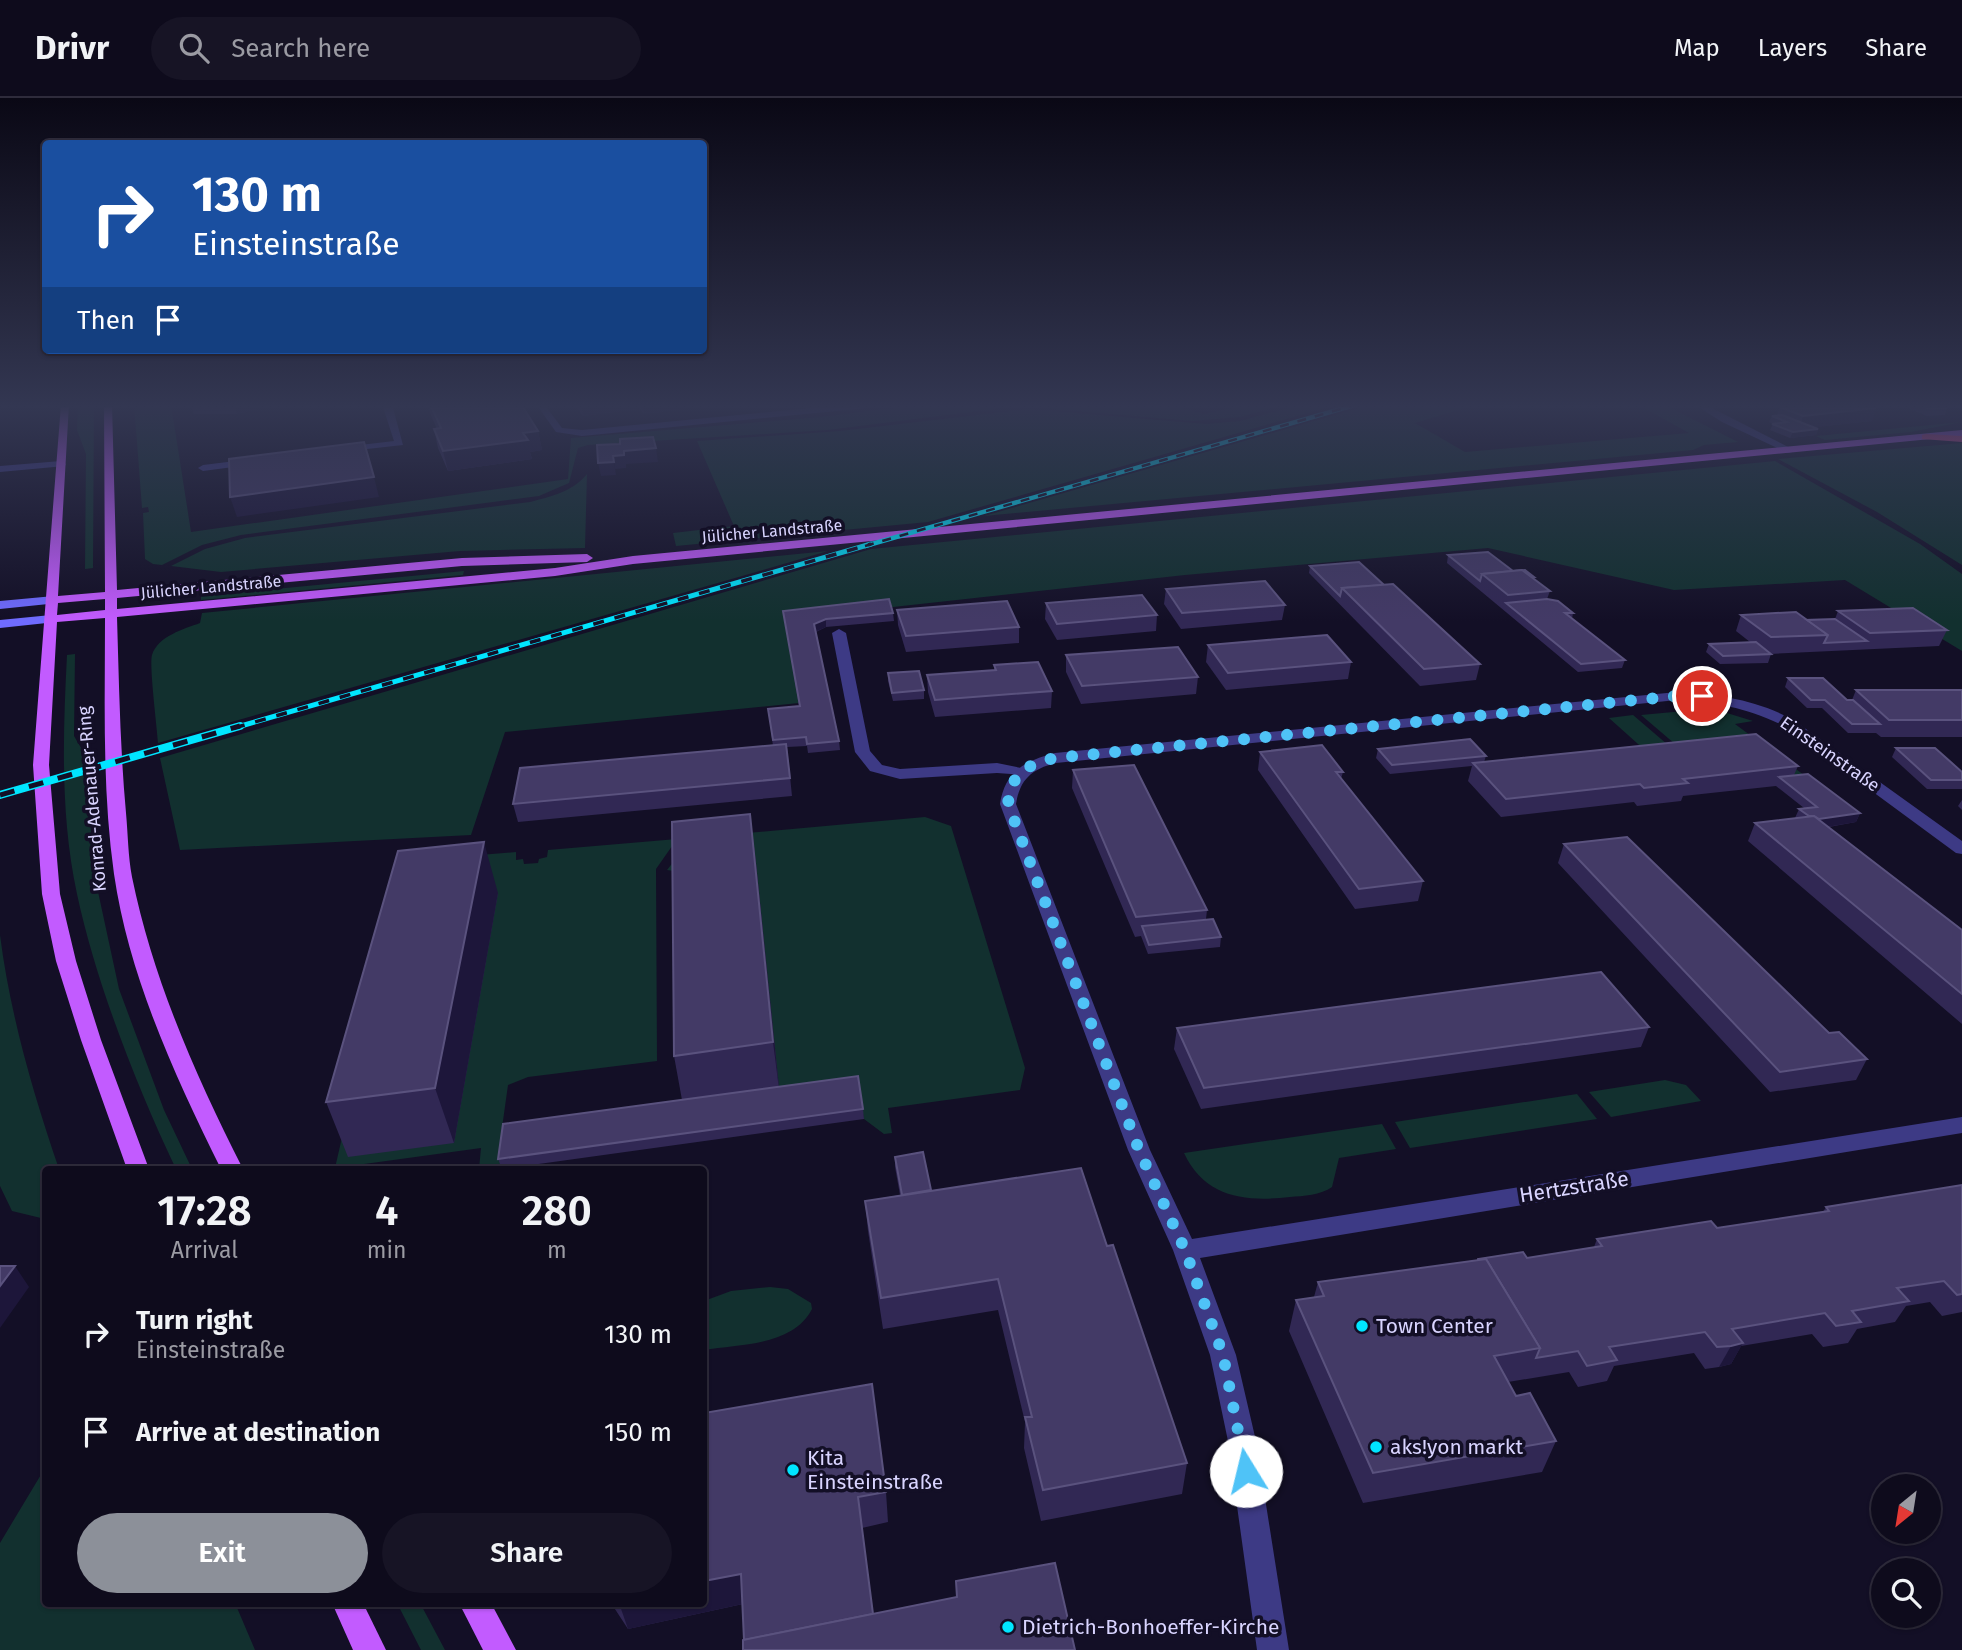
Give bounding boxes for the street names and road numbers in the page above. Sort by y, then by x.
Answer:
street label: Jülicher Landstraße [701,515,843,547]
street label: Jülicher Landstraße [140,571,282,603]
street label: Konrad-Adenauer-Ring [73,705,111,893]
street label: Einsteinstraße [1776,711,1884,797]
street label: Hertzstraße [1517,1166,1631,1208]

